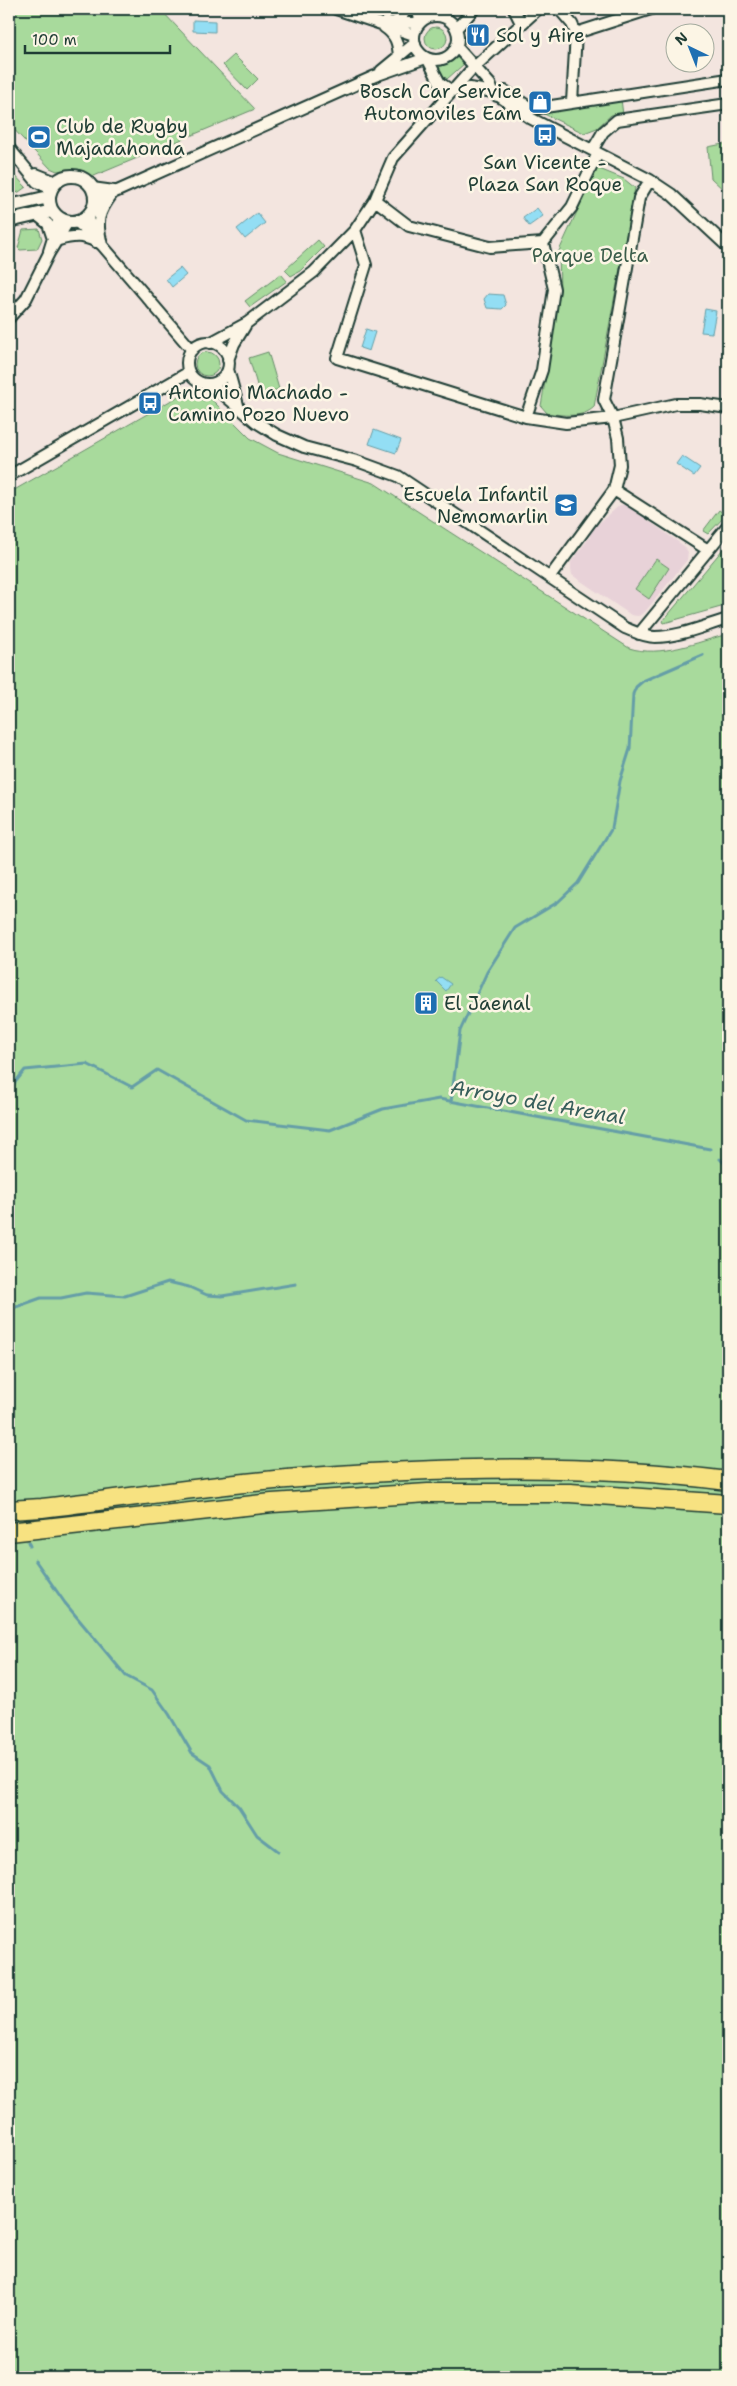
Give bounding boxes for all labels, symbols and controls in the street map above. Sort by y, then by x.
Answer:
scale bar [25,22,170,54]
restaurant icon: Sol y Aire [465,22,491,48]
north arrow [664,22,714,72]
place label: Sol y Aire [496,23,585,48]
text: N [671,28,691,49]
text: 100 m [32,30,77,50]
place label: Bosch Car Service Automoviles Eam [360,79,522,126]
shop icon: Bosch Car Service Automoviles Eam [527,89,553,115]
place label: Club de Rugby Majadahonda [56,114,188,161]
bus stop icon: San Vicente - Plaza San Roque [532,122,558,148]
sports icon: Club de Rugby Majadahonda [26,124,52,150]
place label: San Vicente - Plaza San Roque [468,150,622,197]
park label: Parque Delta [532,243,649,268]
place label: Antonio Machado - Camino Pozo Nuevo [168,380,349,427]
bus stop icon: Antonio Machado - Camino Pozo Nuevo [137,390,163,416]
place label: Escuela Infantil Nemomarlin [403,482,548,529]
school or university icon: Escuela Infantil Nemomarlin [553,492,579,518]
building icon: El Jaenal [413,990,439,1016]
place label: El Jaenal [444,991,531,1016]
water label: Arroyo del Arenal [449,1074,627,1130]

